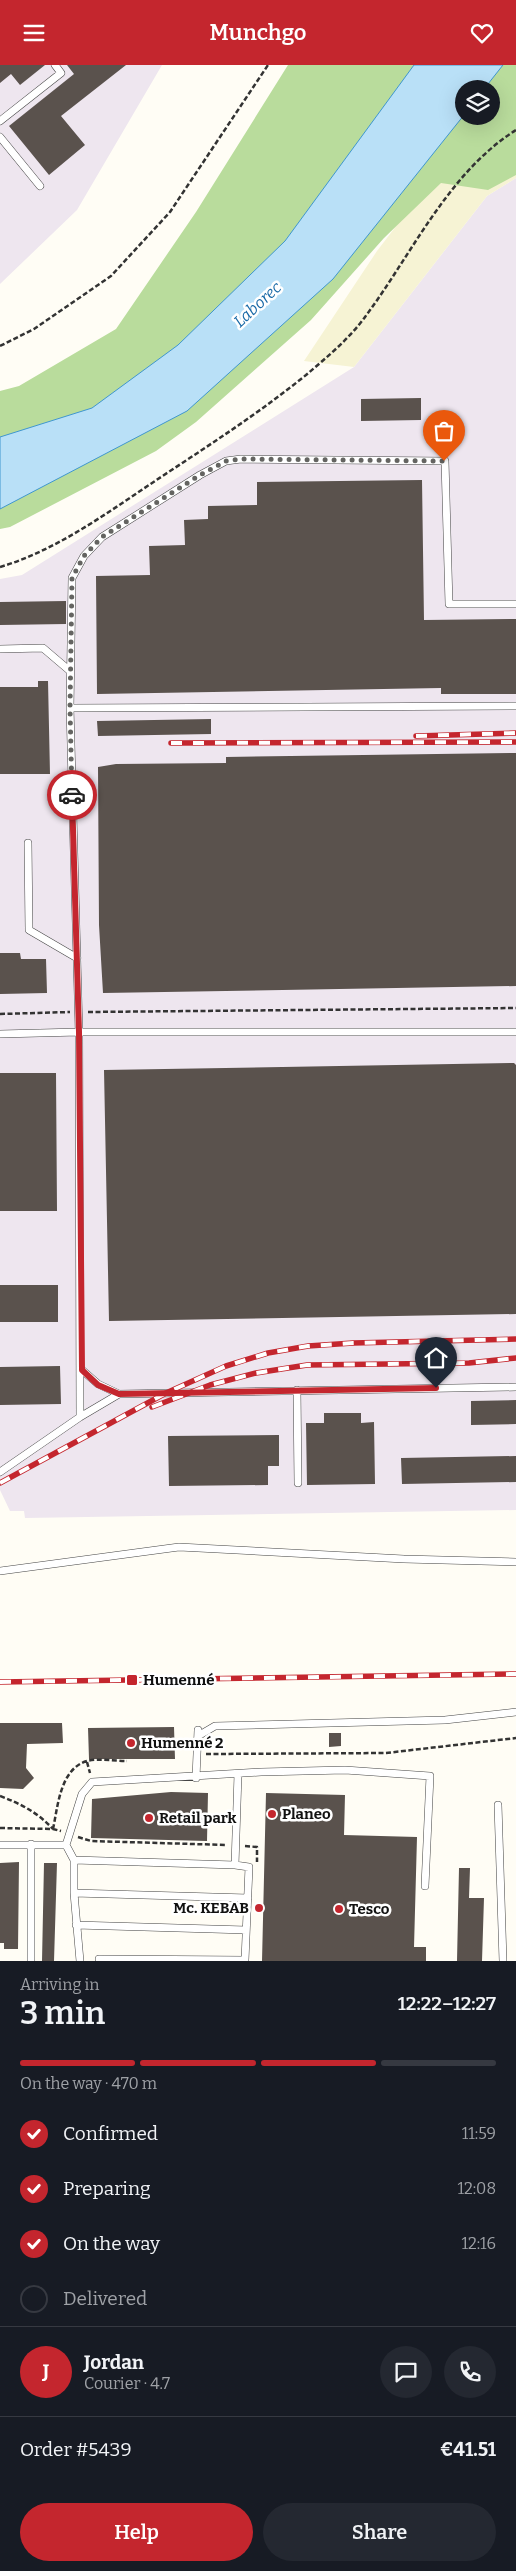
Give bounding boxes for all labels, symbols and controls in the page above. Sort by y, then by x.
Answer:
icon: menu [20,19,48,47]
text: Munchgo [209,19,307,46]
icon: heart [468,19,496,47]
map controls [455,80,500,125]
button: layers [455,80,500,125]
water label: Laborec [230,277,285,331]
pin [423,410,465,461]
icon: bag [430,417,458,445]
courier [47,770,97,820]
icon: car [58,781,86,809]
pin [415,1337,457,1388]
icon: home [422,1344,450,1372]
place label: Humenné [143,1671,214,1689]
marker: Humenné [125,1673,139,1687]
place label: Humenné 2 [141,1734,224,1752]
marker: Humenné 2 [125,1737,137,1749]
place label: Planeo [282,1805,331,1823]
marker: Planeo [266,1808,278,1820]
place label: Retail park [159,1809,237,1827]
marker: Retail park [143,1812,155,1824]
place label: Mc. KEBAB [173,1899,249,1917]
place label: Tesco [349,1900,390,1918]
marker: Mc. KEBAB [253,1902,265,1914]
marker: Tesco [333,1903,345,1915]
text: Arriving in [20,1975,99,1994]
text: 12:22–12:27 [398,1992,496,2015]
text: 3 min [20,1994,105,2032]
text: On the way · 470 m [20,2074,157,2093]
icon: check [20,2120,48,2148]
text: Confirmed [63,2122,158,2145]
text: 11:59 [462,2124,496,2143]
icon: check [20,2175,48,2203]
text: Preparing [63,2177,151,2200]
text: 12:08 [458,2179,496,2198]
icon: check [20,2230,48,2258]
text: On the way [63,2232,160,2255]
text: 12:16 [462,2234,496,2253]
text: Delivered [63,2287,147,2310]
button: chat [380,2346,432,2398]
button: phone [444,2346,496,2398]
text: Jordan [84,2351,144,2374]
text: J [43,2360,49,2383]
text: Courier · 4.7 [84,2374,170,2393]
text: Order #5439 [20,2438,132,2461]
text: €41.51 [440,2438,496,2461]
button: Help [20,2503,253,2561]
button: Share [263,2503,496,2561]

